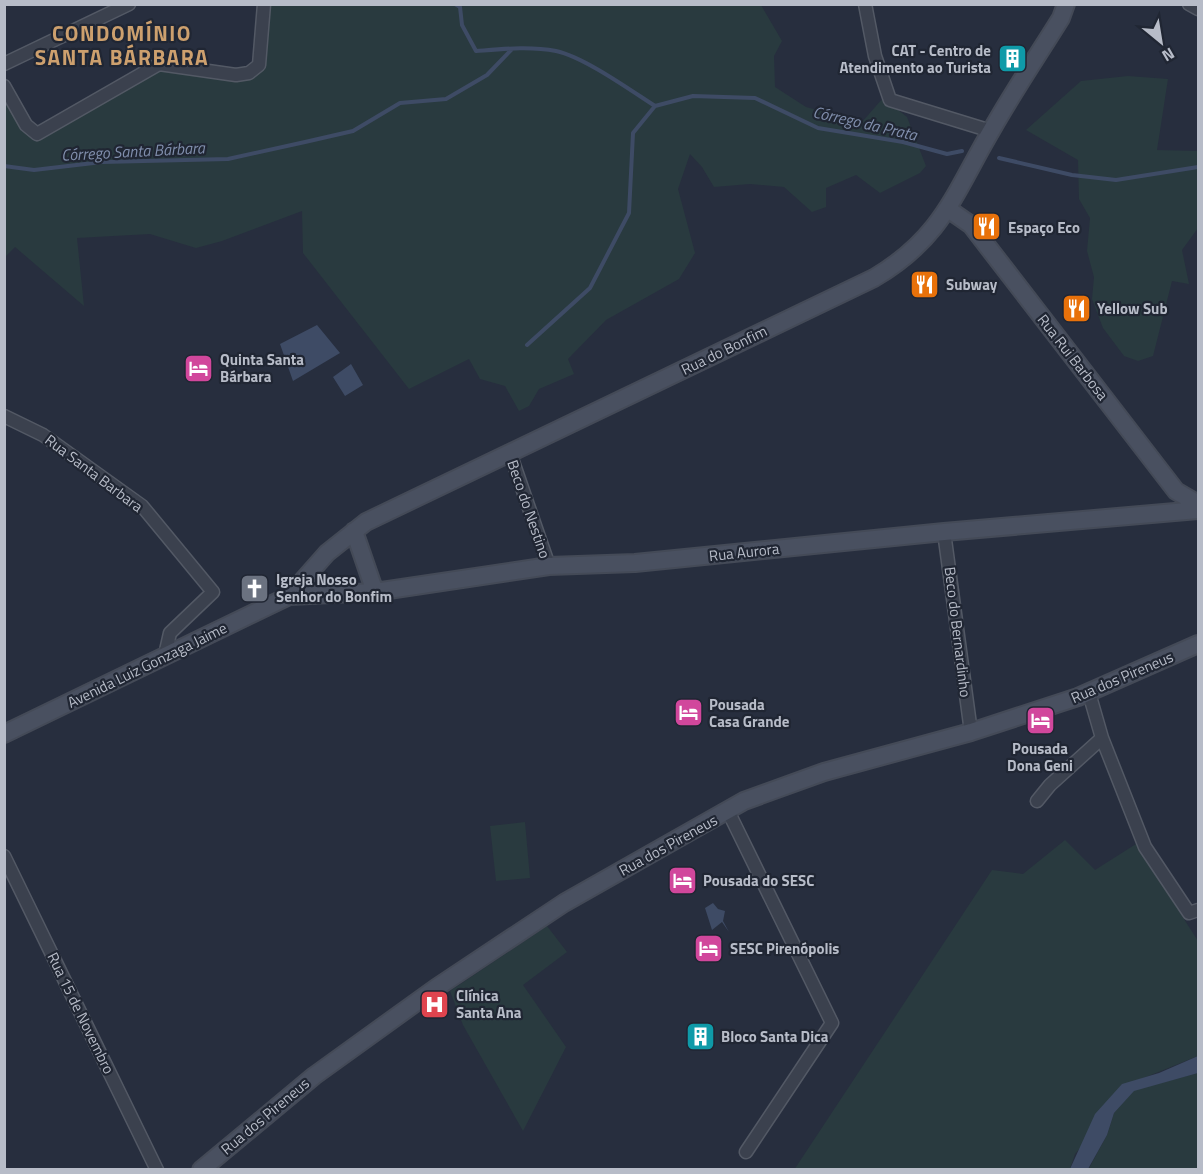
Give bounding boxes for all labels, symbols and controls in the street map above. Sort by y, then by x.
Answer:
north arrow [1131,12,1191,72]
district label: CONDOMÍNIO SANTA BÁRBARA [35,17,209,73]
place label: CAT - Centro de Atendimento ao Turista [839,39,991,79]
text: N [1158,42,1179,68]
building icon: CAT - Centro de Atendimento ao Turista [996,43,1028,75]
water label: Córrego da Prata [811,99,920,147]
water label: Córrego Santa Bárbara [61,135,206,167]
restaurant icon: Espaço Eco [971,211,1003,243]
place label: Espaço Eco [1008,216,1080,239]
restaurant icon: Subway [909,268,941,300]
place label: Subway [946,273,998,296]
restaurant icon: Yellow Sub [1060,292,1092,324]
place label: Yellow Sub [1097,297,1168,320]
street label: Rua Rui Barbosa [1032,309,1114,405]
street label: Rua do Bonfim [677,319,771,381]
place label: Quinta Santa Bárbara [220,348,304,388]
hotel icon: Quinta Santa Bárbara [183,352,215,384]
street label: Rua Santa Barbara [40,428,148,518]
street label: Beco do Nestino [501,457,557,561]
street label: Rua Aurora [708,537,781,567]
street label: Beco do Bernardinho [939,565,977,699]
place label: Igreja Nosso Senhor do Bonfim [276,568,392,608]
church icon: Igreja Nosso Senhor do Bonfim [239,572,271,604]
street label: Avenida Luiz Gonzaga Jaime [63,616,231,714]
street label: Rua dos Pireneus [1067,645,1177,709]
place label: Pousada Casa Grande [709,693,790,733]
hotel icon: Pousada Casa Grande [672,697,704,729]
hotel icon: Pousada Dona Geni [1024,705,1056,737]
place label: Pousada Dona Geni [1007,737,1073,777]
street label: Rua dos Pireneus [615,808,721,882]
hotel icon: Pousada do SESC [666,864,698,896]
place label: Pousada do SESC [703,869,814,892]
hotel icon: SESC Pirenópolis [693,932,725,964]
place label: SESC Pirenópolis [730,937,839,960]
street label: Rua 15 de Novembro [42,948,120,1078]
place label: Clínica Santa Ana [456,984,522,1024]
hospital icon: Clínica Santa Ana [419,988,451,1020]
building icon: Bloco Santa Dica [684,1020,716,1052]
place label: Bloco Santa Dica [721,1025,829,1048]
street label: Rua dos Pireneus [216,1072,314,1160]

